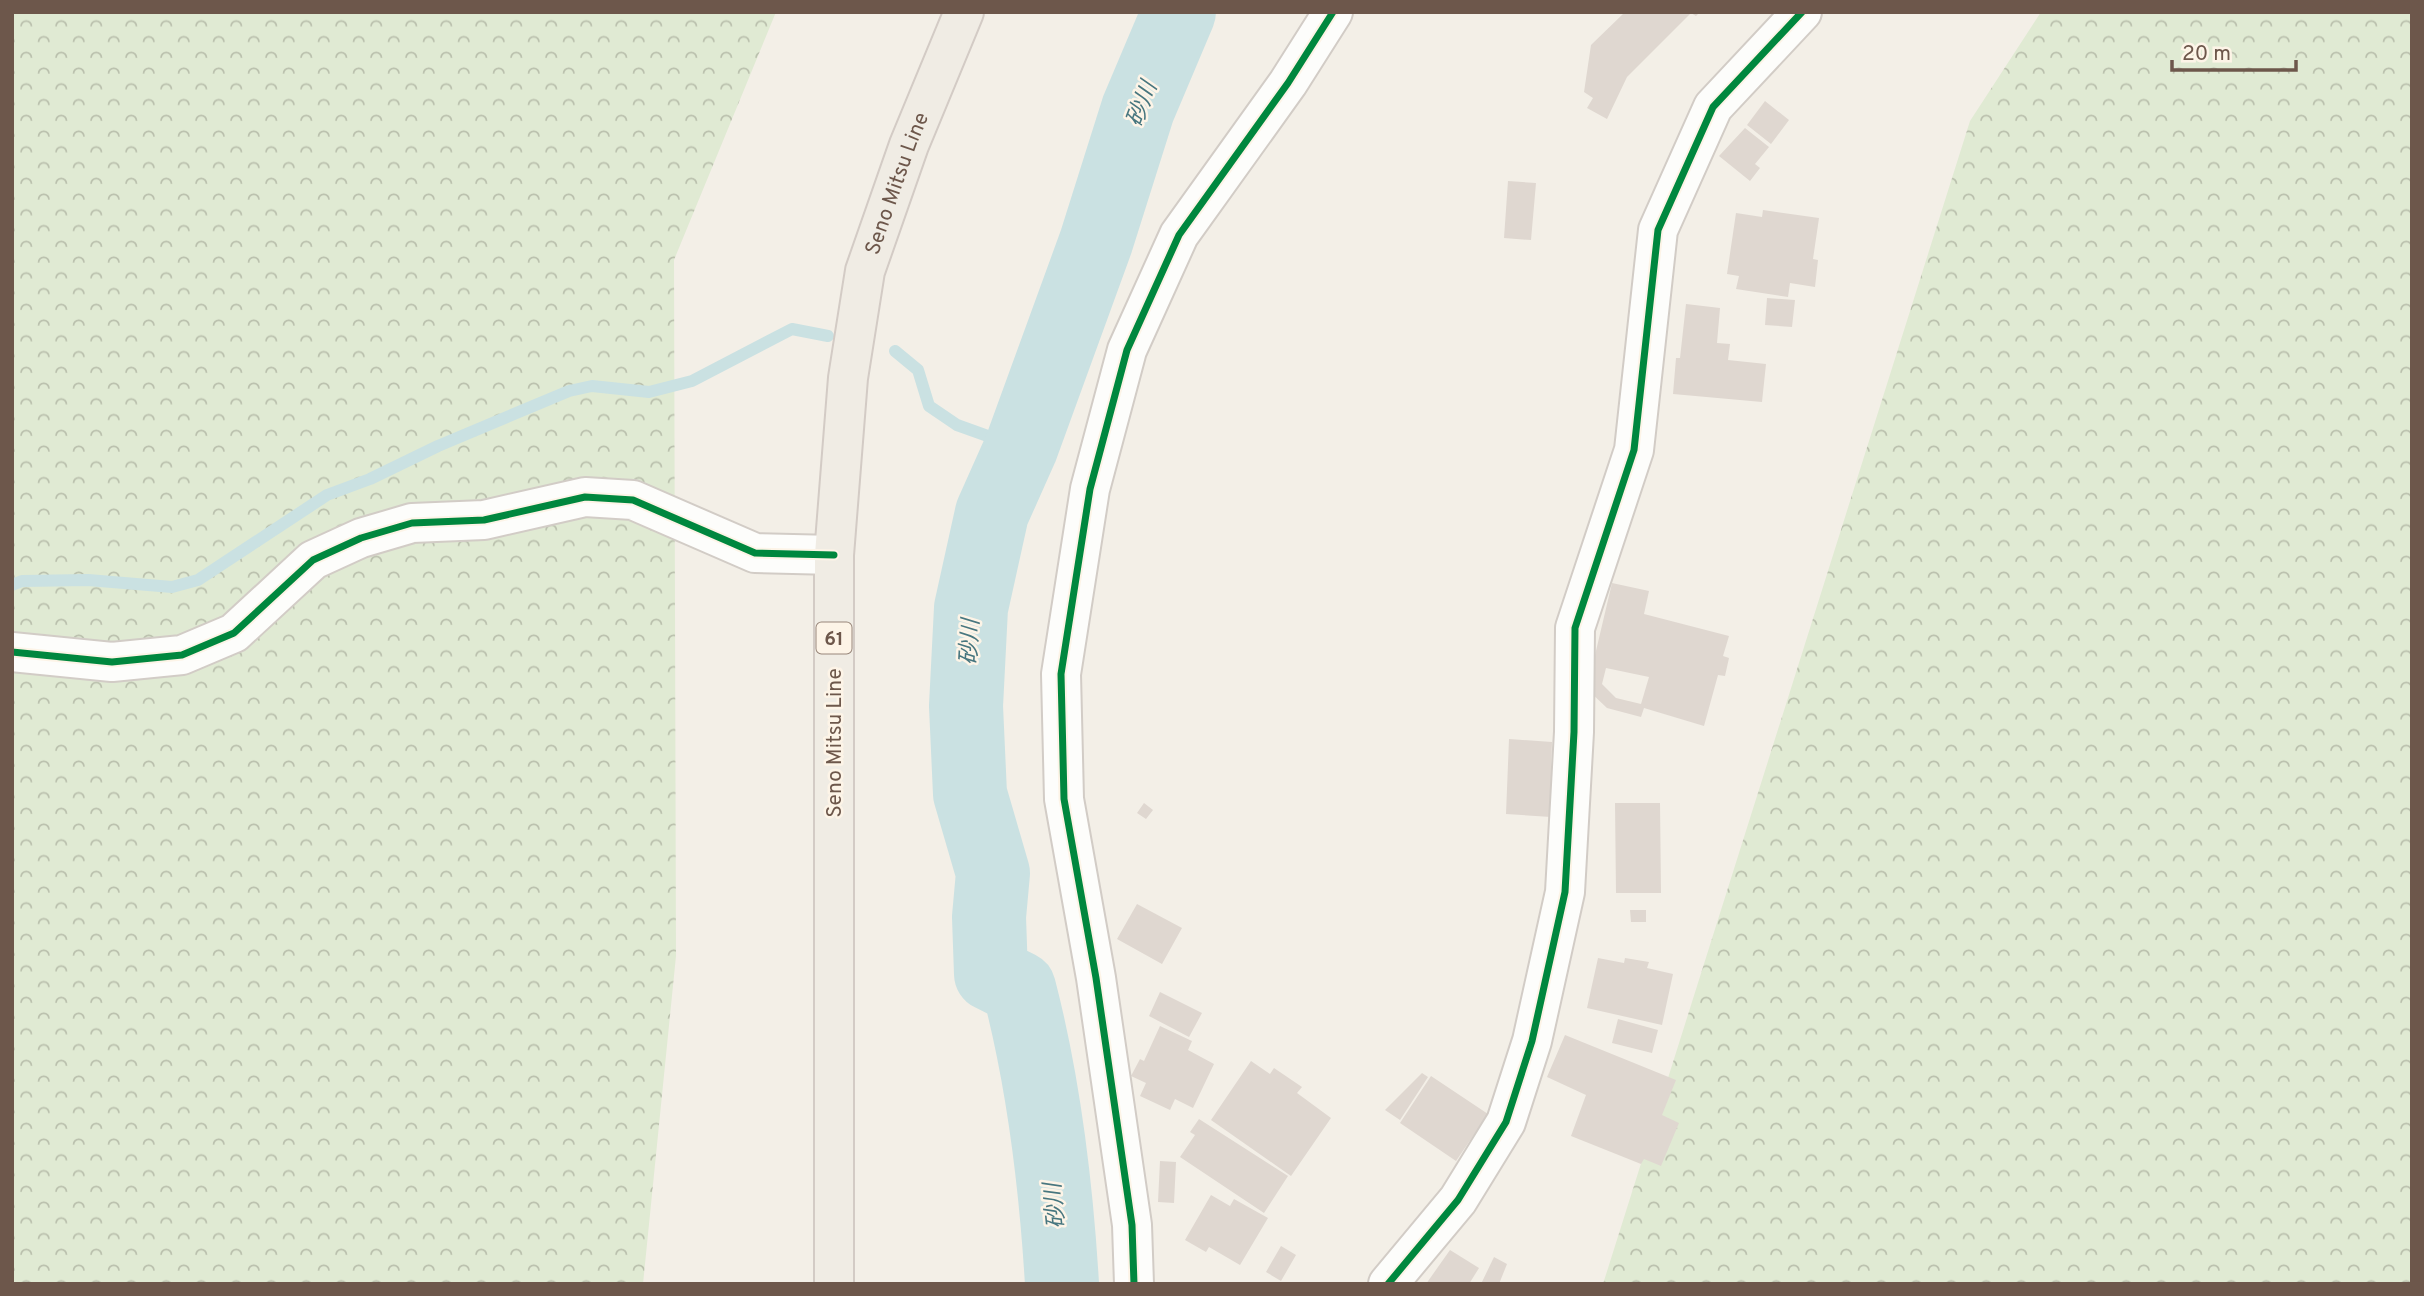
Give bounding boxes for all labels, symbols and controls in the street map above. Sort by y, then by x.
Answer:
scale bar [2172,28,2296,72]
text: 20 m [2182,41,2231,68]
water label: 砂川 [1122,75,1166,132]
street label: Seno Mitsu Line [860,109,936,259]
water label: 砂川 [956,615,987,666]
road number: 61 [816,622,852,653]
street label: Seno Mitsu Line [822,668,849,818]
water label: 砂川 [1039,1178,1073,1230]

